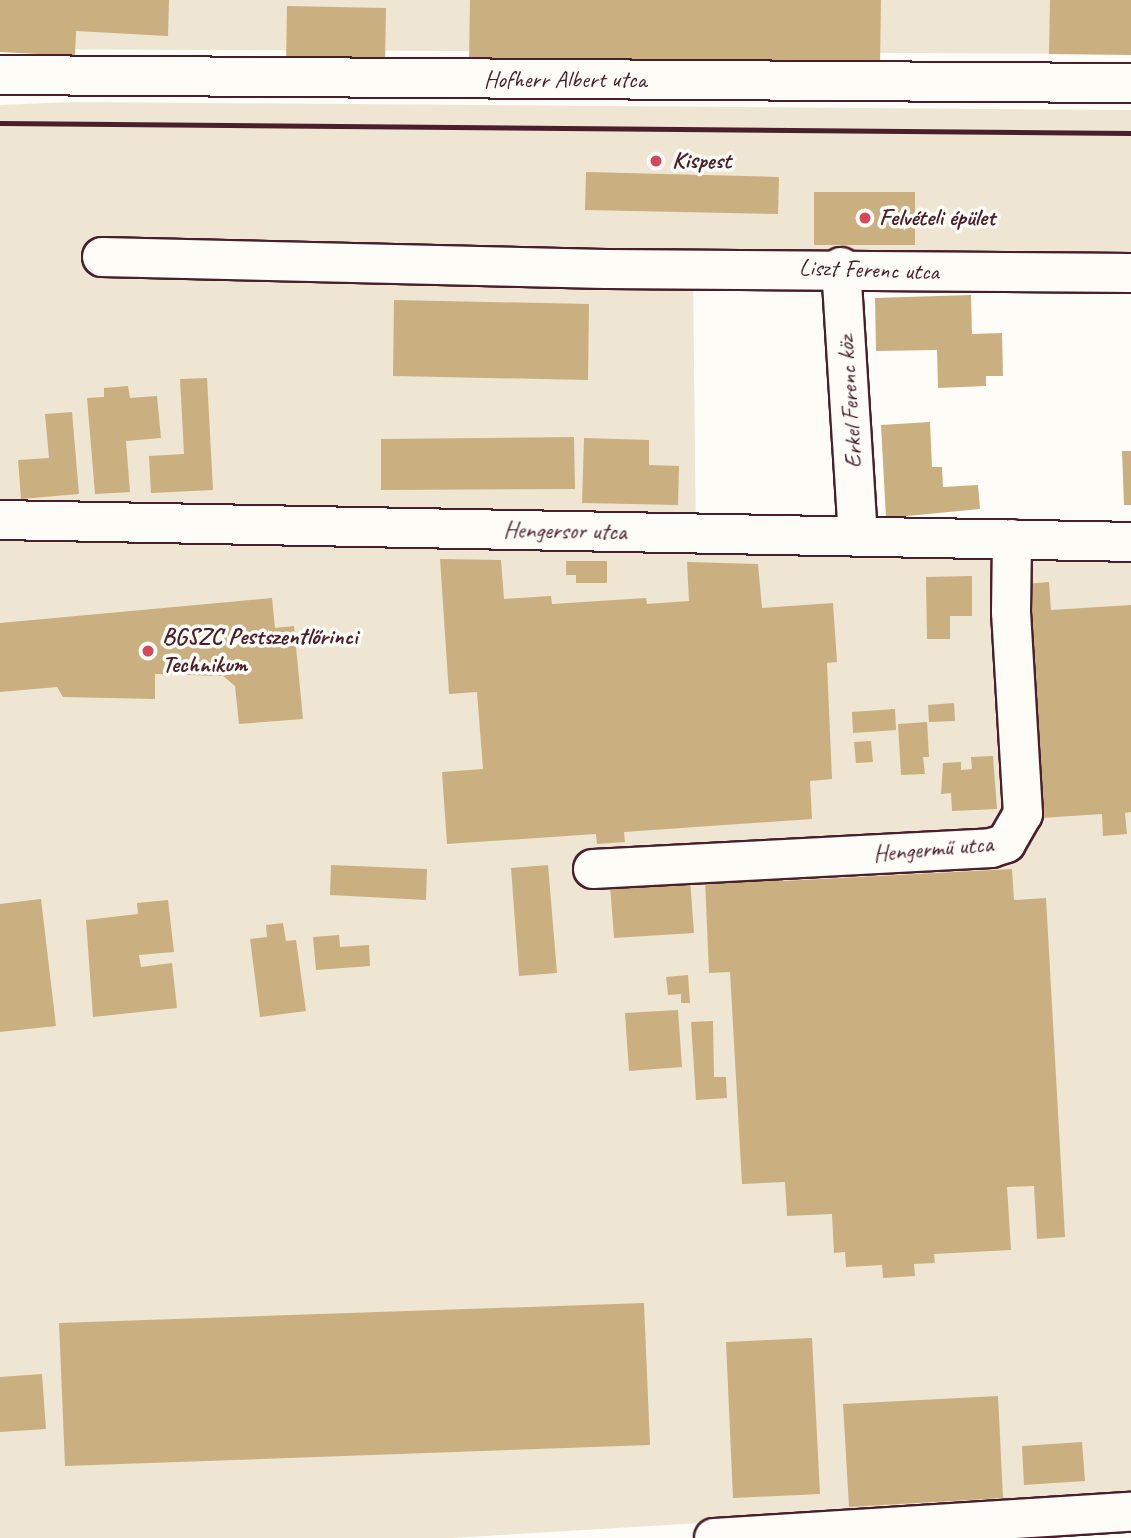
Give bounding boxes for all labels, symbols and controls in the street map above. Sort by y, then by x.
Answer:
street label: Hofherr Albert utca [484,66,646,94]
place label: Kispest [672,147,731,175]
marker: Kispest [646,151,666,171]
place label: Felvételi épület [879,204,995,232]
marker: Felvételi épület [857,210,873,226]
street label: Liszt Ferenc utca [799,253,939,287]
street label: Erkel Ferenc köz [831,335,869,469]
street label: Hengersor utca [503,516,627,546]
place label: BGSZC Pestszentlőrinci Technikum [162,623,357,679]
marker: BGSZC Pestszentlőrinci Technikum [140,643,156,659]
street label: Hengermű utca [872,829,994,869]

